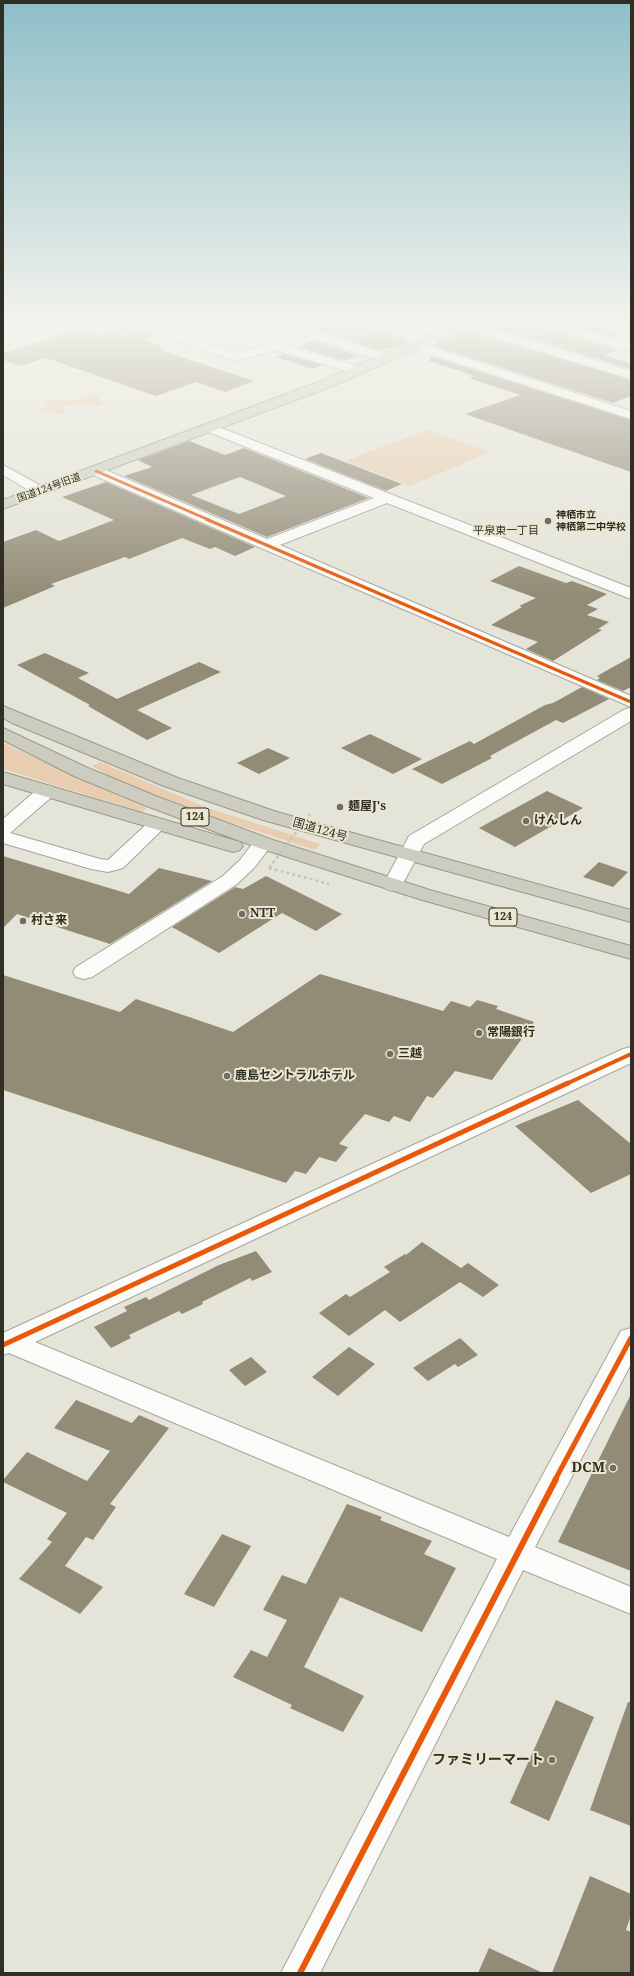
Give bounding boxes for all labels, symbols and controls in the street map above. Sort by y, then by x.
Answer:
street label: 国道124号旧道 [16,471,82,505]
place label: 神栖市立 神栖第二中学校 [556,509,626,532]
marker: 神栖市立 神栖第二中学校 [543,516,553,526]
district label: 平泉東一丁目 [473,524,539,538]
place label: 麺屋J's [348,800,386,814]
marker: 麺屋J's [335,802,345,812]
road number: 124 [181,808,209,826]
place label: けんしん [534,814,582,828]
street label: 国道124号 [291,815,349,845]
marker: けんしん [521,816,531,826]
place label: NTT [250,907,275,921]
road number: 124 [489,908,517,926]
marker: NTT [237,909,247,919]
place label: 村さ来 [31,914,67,928]
marker: 村さ来 [18,916,28,926]
place label: 常陽銀行 [487,1026,535,1040]
marker: 常陽銀行 [474,1028,484,1038]
place label: 三越 [398,1047,422,1061]
marker: 三越 [385,1049,395,1059]
place label: 鹿島セントラルホテル [235,1069,355,1083]
marker: 鹿島セントラルホテル [222,1071,232,1081]
place label: DCM [572,1460,605,1476]
marker: DCM [608,1463,618,1473]
place label: ファミリーマート [432,1752,544,1768]
marker: ファミリーマート [547,1755,557,1765]

